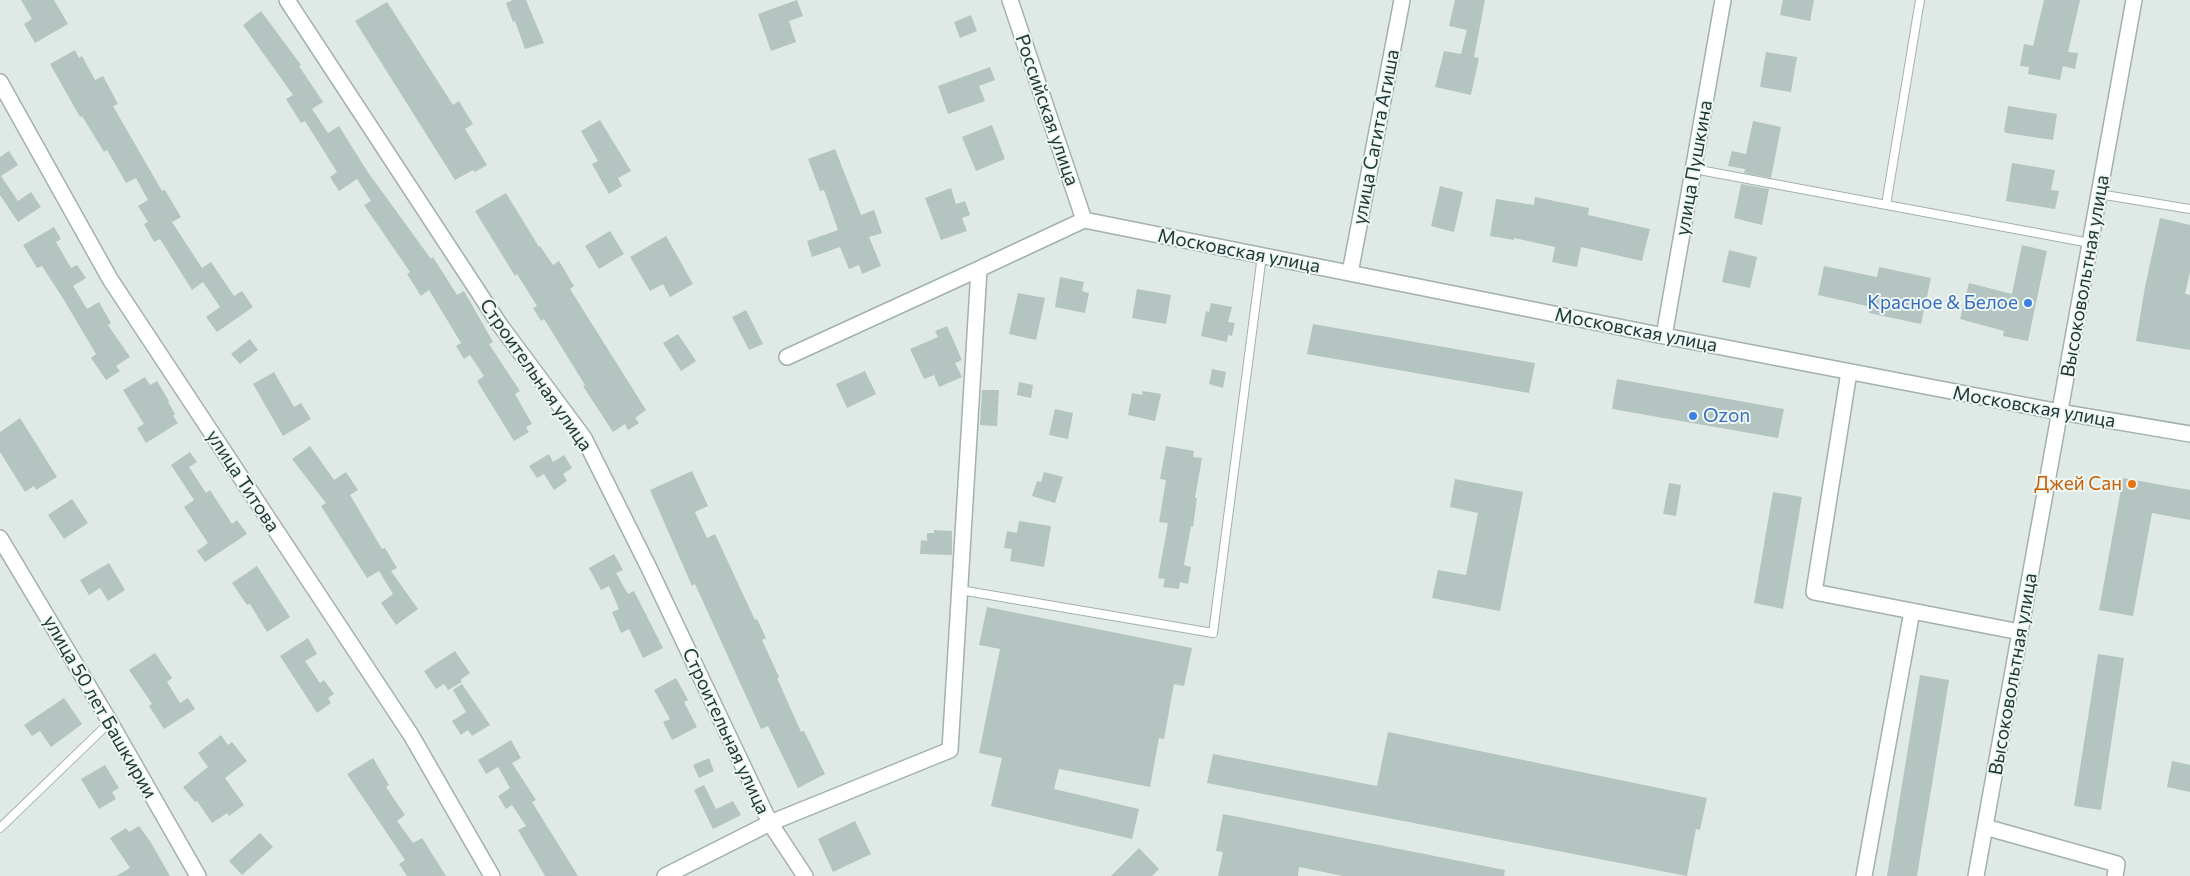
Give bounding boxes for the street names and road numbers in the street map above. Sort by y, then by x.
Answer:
street label: Российская улица [1010,31,1084,189]
street label: улица Сагита Агиша [1348,47,1404,227]
street label: улица Пушкина [1671,98,1717,238]
street label: Высоковольтная улица [2056,173,2114,379]
street label: Московская улица [1156,224,1322,278]
street label: Строительная улица [475,294,597,456]
street label: Московская улица [1553,303,1719,357]
street label: Московская улица [1951,381,2117,433]
street label: улица Титова [202,426,284,536]
street label: Высоковольтная улица [1984,571,2042,777]
street label: улица 50 лет Башкирии [38,611,162,803]
street label: Строительная улица [677,644,775,818]

